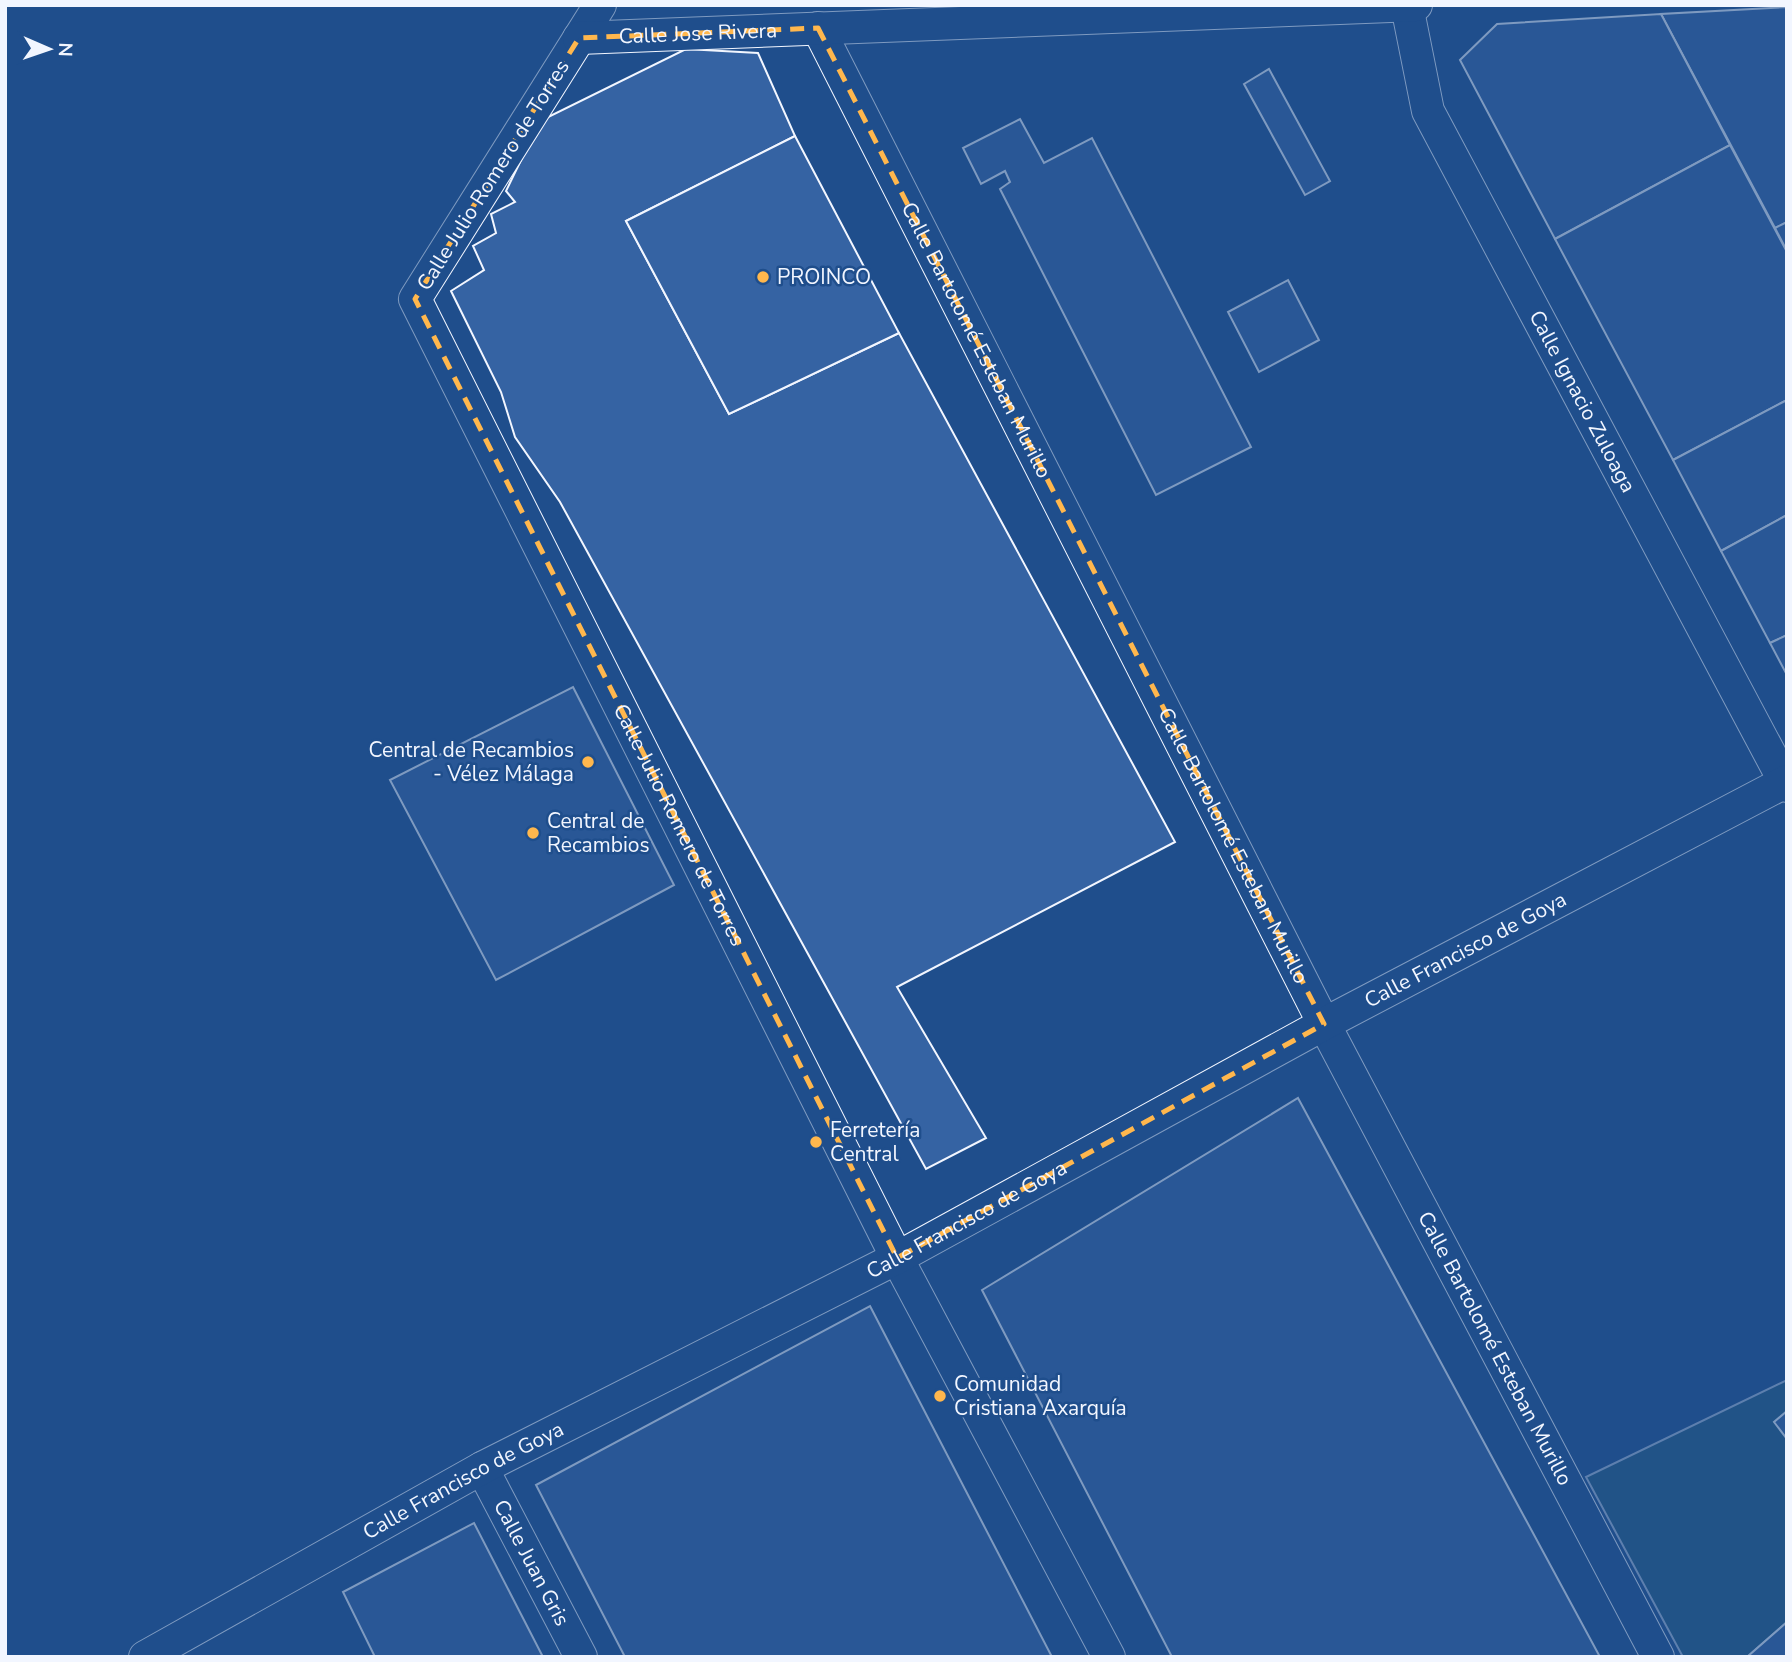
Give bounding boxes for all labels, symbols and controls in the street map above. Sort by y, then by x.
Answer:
north arrow [14,14,84,84]
street label: Calle Jose Rivera [618,16,778,50]
text: N [52,42,78,57]
street label: Calle Julio Romero de Torres [410,54,576,296]
street label: Calle Bartolomé Esteban Murillo [895,197,1058,483]
place label: PROINCO [777,263,871,291]
marker: PROINCO [755,269,771,285]
street label: Calle Ignacio Zuloaga [1522,305,1642,497]
street label: Calle Julio Romero de Torres [607,699,752,951]
street label: Calle Bartolomé Esteban Murillo [1152,703,1315,988]
place label: Central de Recambios - Vélez Málaga [369,736,574,788]
marker: Central de Recambios - Vélez Málaga [580,754,596,770]
place label: Central de Recambios [547,807,650,859]
marker: Central de Recambios [525,825,541,841]
street label: Calle Francisco de Goya [1359,885,1571,1014]
place label: Ferretería Central [830,1116,920,1168]
marker: Ferretería Central [808,1134,824,1150]
street label: Calle Francisco de Goya [862,1154,1072,1285]
street label: Calle Bartolomé Esteban Murillo [1411,1207,1579,1490]
place label: Comunidad Cristiana Axarquía [954,1370,1127,1422]
marker: Comunidad Cristiana Axarquía [932,1388,948,1404]
street label: Calle Francisco de Goya [358,1415,568,1546]
street label: Calle Juan Gris [487,1495,576,1631]

